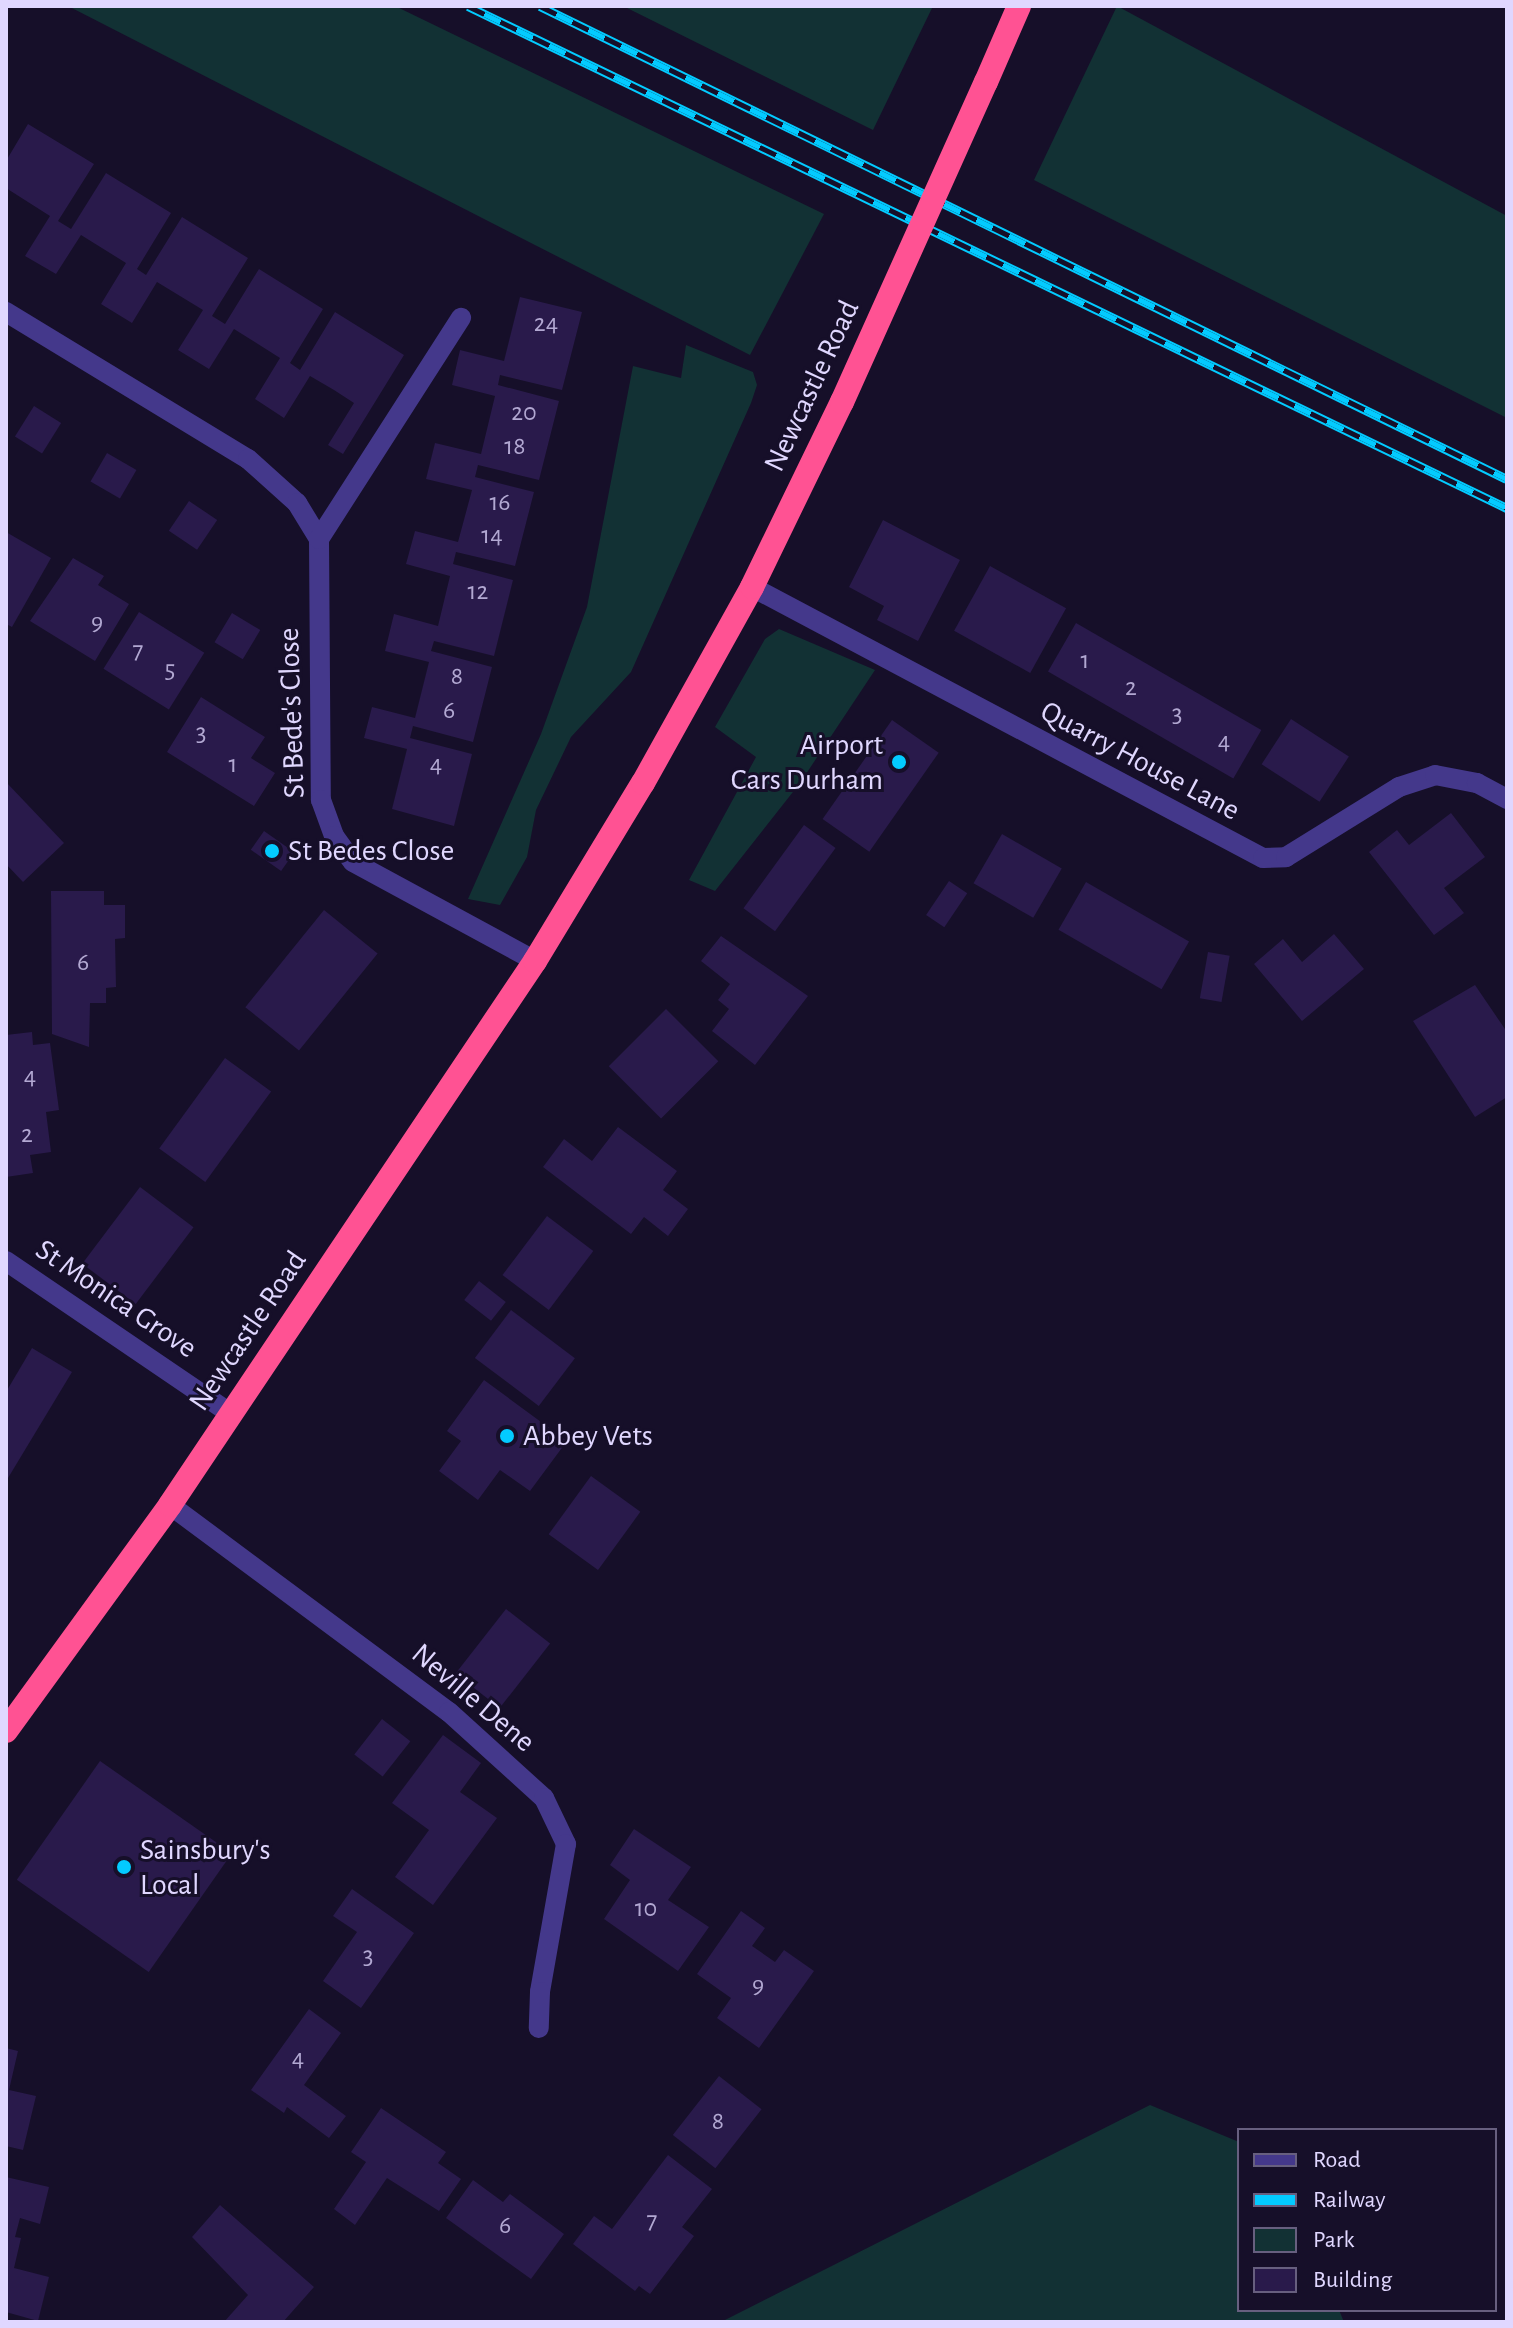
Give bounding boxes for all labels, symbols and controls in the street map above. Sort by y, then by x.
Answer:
street label: Newcastle Road [757,294,867,478]
house number: 24 [534,308,558,340]
house number: 20 [511,397,537,429]
house number: 18 [504,431,526,463]
house number: 16 [489,487,511,519]
house number: 14 [481,520,503,552]
house number: 12 [468,576,488,608]
house number: 9 [91,607,103,639]
street label: St Bede's Close [271,627,313,799]
house number: 7 [133,635,143,667]
house number: 1 [1081,645,1089,677]
house number: 5 [165,654,175,686]
house number: 8 [451,661,463,693]
house number: 2 [1125,672,1137,704]
street label: Quarry House Lane [1034,693,1246,829]
house number: 6 [443,695,455,727]
house number: 3 [1172,699,1182,731]
house number: 3 [196,718,206,750]
house number: 4 [1218,726,1230,758]
place label: Airport Cars Durham [731,727,883,798]
house number: 1 [229,749,237,781]
house number: 4 [430,749,442,781]
marker: Airport Cars Durham [890,753,908,771]
place label: St Bedes Close [288,833,454,869]
marker: St Bedes Close [263,842,281,860]
house number: 6 [77,947,89,979]
house number: 4 [24,1061,36,1093]
house number: 2 [21,1119,33,1151]
street label: St Monica Grove [29,1232,203,1366]
street label: Newcastle Road [181,1244,315,1418]
place label: Abbey Vets [523,1418,653,1454]
marker: Abbey Vets [498,1427,516,1445]
street label: Neville Dene [404,1636,542,1760]
place label: Sainsbury's Local [140,1832,271,1902]
marker: Sainsbury's Local [115,1858,133,1876]
house number: 10 [635,1893,657,1925]
house number: 3 [363,1941,373,1973]
house number: 9 [752,1970,764,2002]
house number: 4 [292,2043,304,2075]
house number: 8 [712,2106,724,2138]
legend [1237,2128,1497,2312]
text: Road [1313,2148,1361,2172]
text: Railway [1313,2188,1385,2212]
house number: 7 [647,2205,657,2237]
house number: 6 [499,2210,511,2242]
text: Park [1313,2228,1354,2252]
text: Building [1313,2268,1392,2292]

